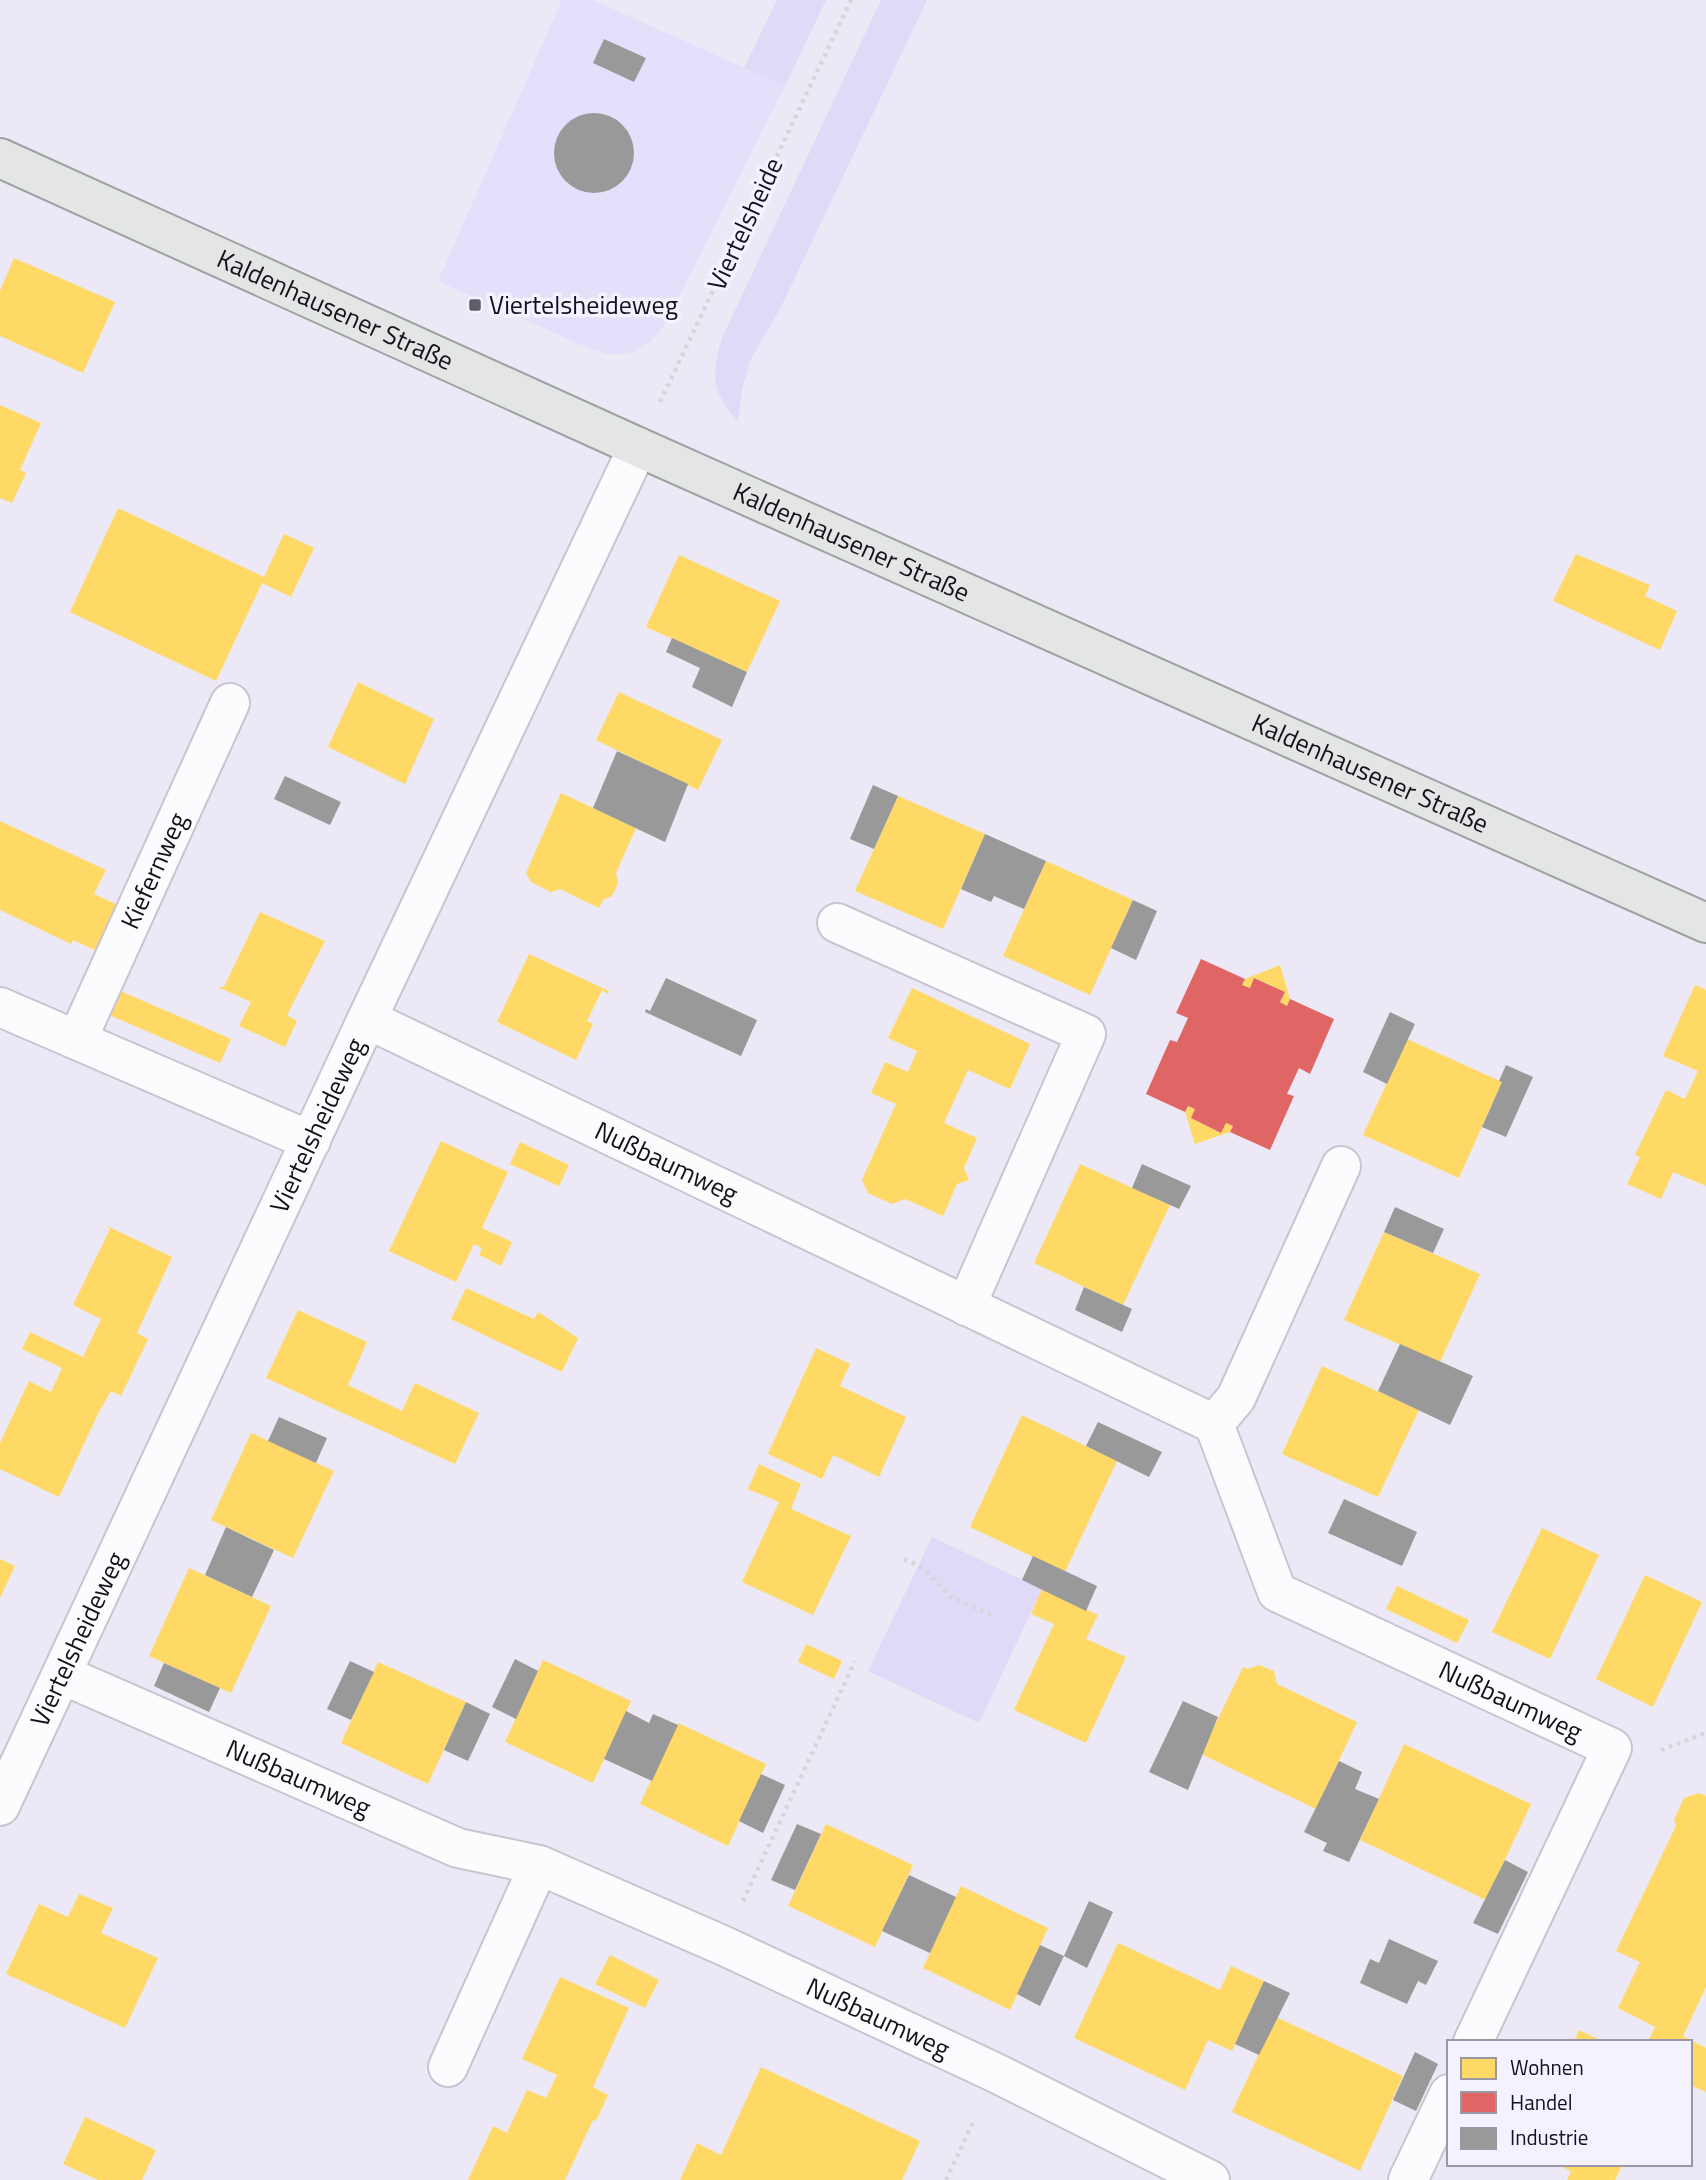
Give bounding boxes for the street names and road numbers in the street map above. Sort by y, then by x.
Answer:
street label: Viertelsheide [697,151,792,297]
street label: Kaldenhausener Straße [211,239,460,380]
street label: Kaldenhausener Straße [727,472,976,611]
street label: Kaldenhausener Straße [1246,703,1495,843]
street label: Kiefernweg [110,806,197,935]
street label: Viertelsheideweg [259,1031,375,1219]
street label: Nußbaumweg [589,1111,745,1213]
street label: Viertelsheideweg [20,1545,135,1733]
street label: Nußbaumweg [1433,1650,1589,1751]
street label: Nußbaumweg [220,1729,377,1827]
street label: Nußbaumweg [800,1967,957,2068]

